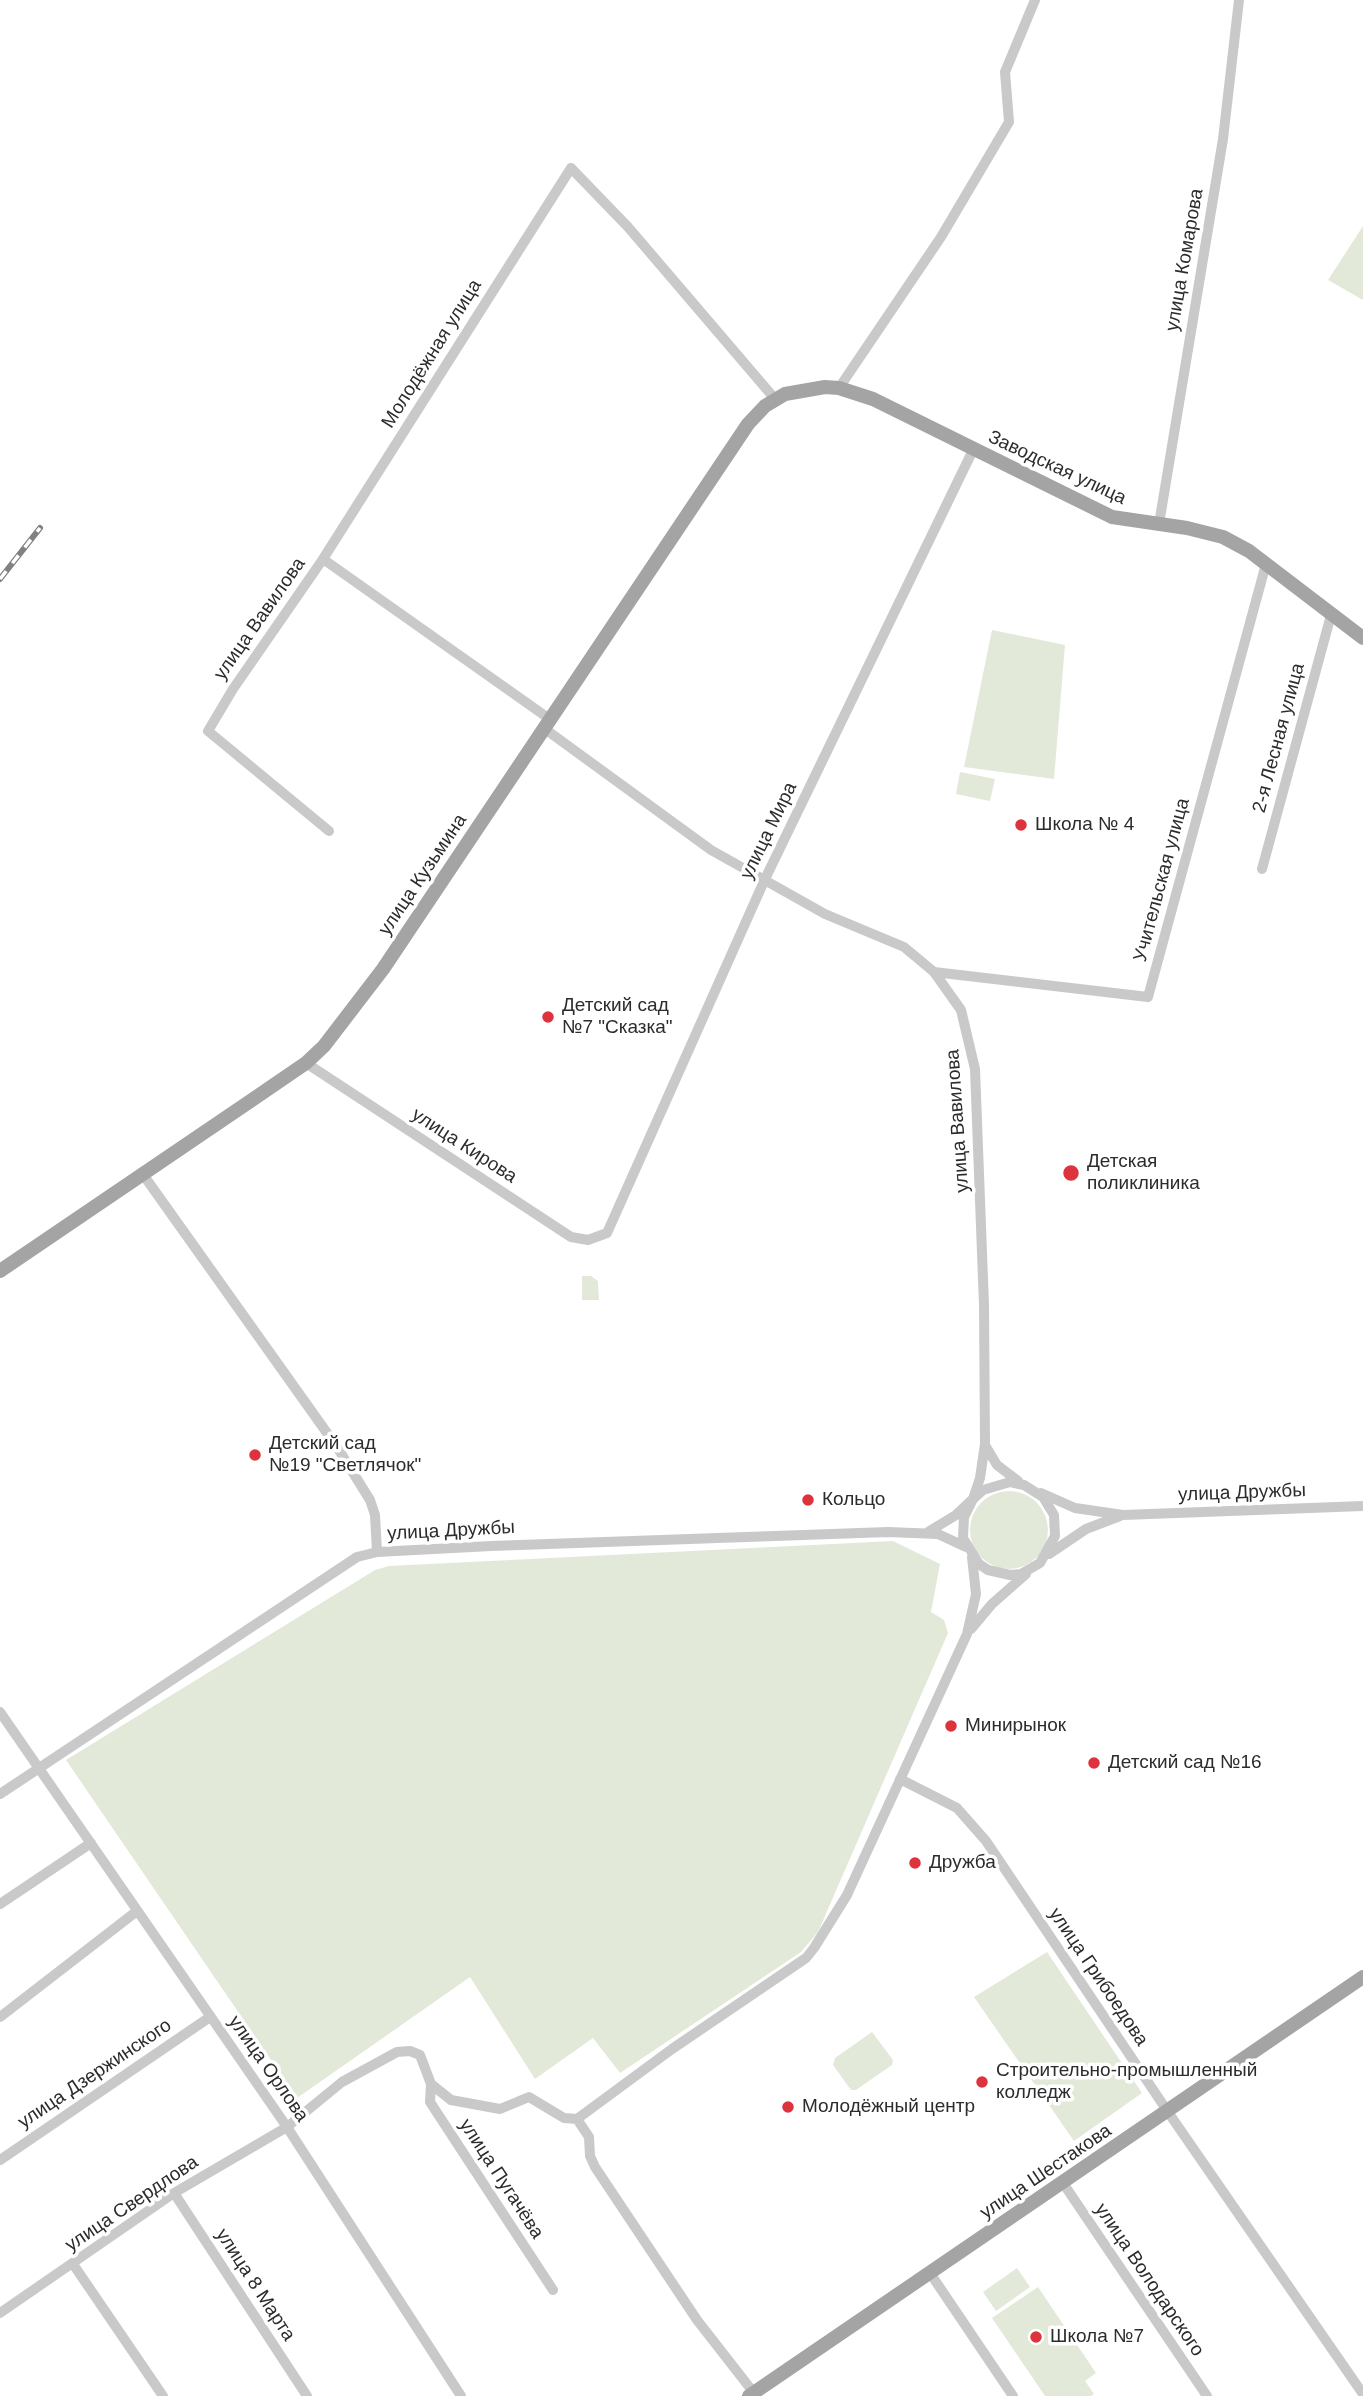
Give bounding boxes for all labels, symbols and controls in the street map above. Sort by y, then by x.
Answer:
street label: улица Комарова [1161,187,1209,333]
street label: Молодёжная улица [377,276,487,432]
street label: Заводская улица [984,426,1130,510]
street label: улица Вавилова [209,554,311,684]
street label: 2-я Лесная улица [1248,661,1310,815]
street label: улица Мира [736,779,802,883]
street label: Учительская улица [1129,796,1195,964]
street label: улица Кузьмина [374,810,472,940]
place label: Школа № 4 [1035,814,1134,836]
marker: Школа № 4 [1013,817,1029,833]
place label: Детский сад №7 "Сказка" [562,995,673,1039]
marker: Детский сад №7 "Сказка" [540,1009,556,1025]
street label: улица Вавилова [942,1048,974,1194]
street label: улица Кирова [407,1104,521,1188]
place label: Детская поликлиника [1087,1151,1200,1195]
marker: Детская поликлиника [1061,1163,1081,1183]
place label: Детский сад №19 "Светлячок" [269,1433,421,1477]
marker: Детский сад №19 "Светлячок" [247,1447,263,1463]
street label: улица Дружбы [1178,1479,1306,1507]
place label: Кольцо [822,1489,885,1511]
marker: Кольцо [800,1492,816,1508]
street label: улица Дружбы [387,1516,515,1546]
place label: Минирынок [965,1715,1066,1737]
marker: Минирынок [943,1718,959,1734]
place label: Детский сад №16 [1108,1752,1262,1774]
marker: Детский сад №16 [1086,1755,1102,1771]
place label: Дружба [929,1852,996,1874]
marker: Дружба [907,1855,923,1871]
street label: улица Грибоедова [1043,1904,1153,2050]
street label: улица Орлова [223,2011,313,2127]
street label: улица Дзержинского [14,2014,176,2134]
place label: Строительно-промышленный колледж [996,2060,1257,2104]
marker: Строительно-промышленный колледж [974,2074,990,2090]
place label: Молодёжный центр [802,2096,975,2118]
marker: Молодёжный центр [780,2099,796,2115]
street label: улица Пугачёва [454,2115,548,2243]
street label: улица Шестакова [976,2120,1116,2224]
street label: улица Свердлова [61,2151,203,2257]
street label: улица Володарского [1089,2199,1209,2361]
street label: улица 8 Марта [210,2225,300,2345]
place label: Школа №7 [1050,2326,1144,2348]
marker: Школа №7 [1028,2329,1044,2345]

